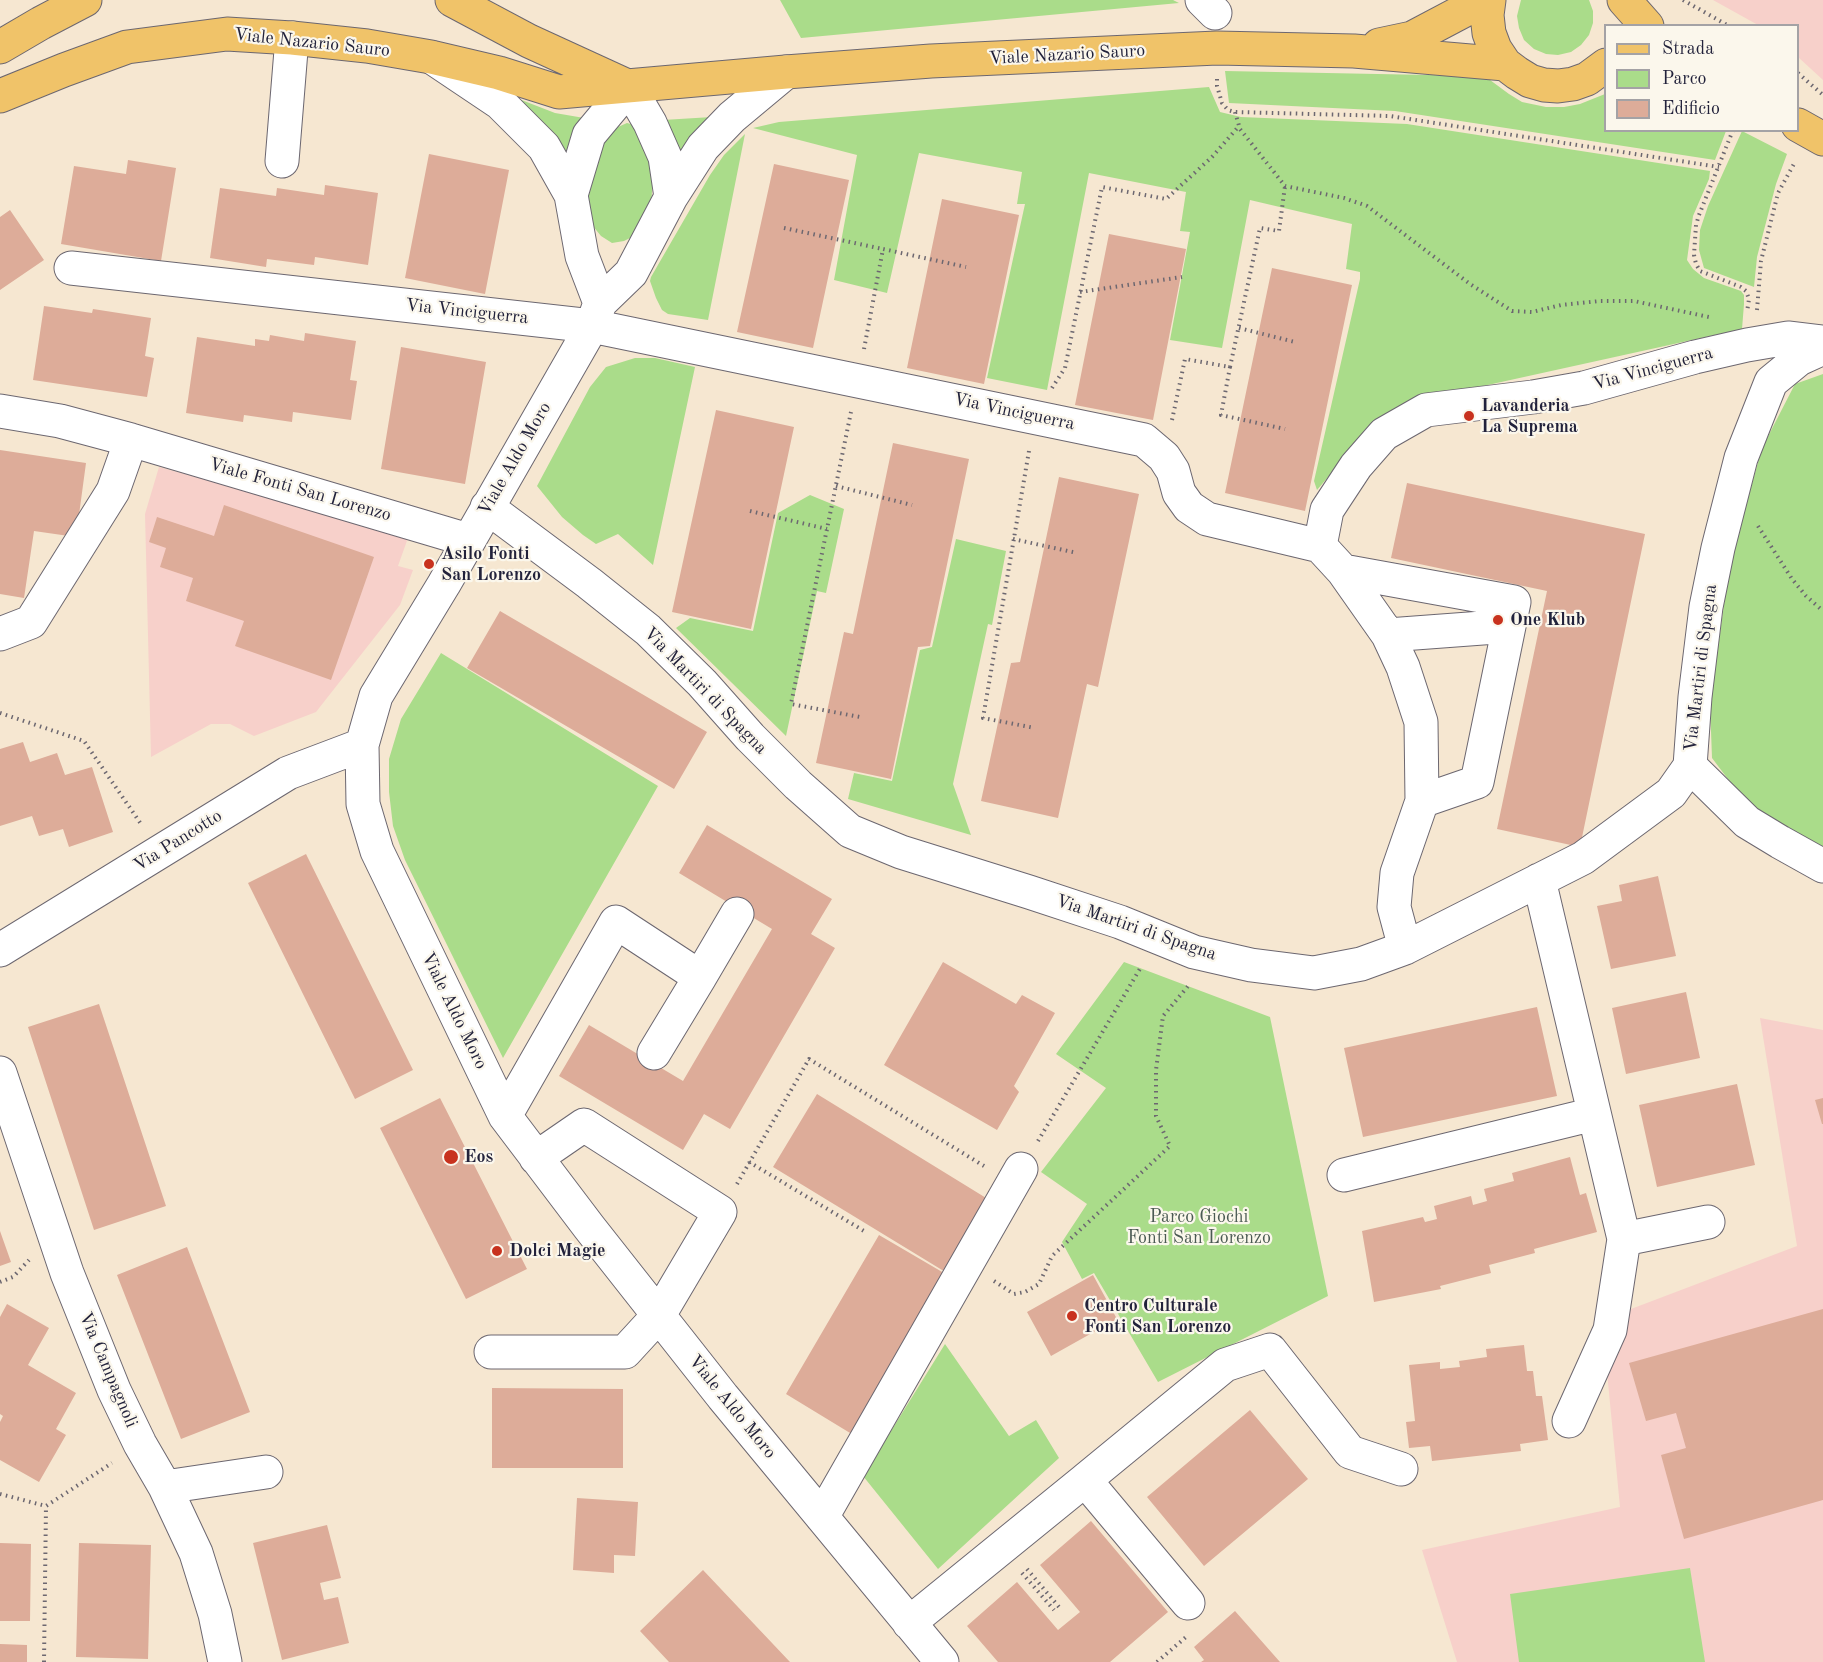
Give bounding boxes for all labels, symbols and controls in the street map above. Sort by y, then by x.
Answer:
street label: Viale Nazario Sauro [233,24,391,62]
legend [1604,24,1799,132]
street label: Viale Nazario Sauro [988,40,1146,70]
text: Strada [1662,40,1714,58]
text: Parco [1662,70,1707,88]
text: Edificio [1662,100,1720,118]
street label: Via Vinciguerra [404,295,530,329]
street label: Via Vinciguerra [1591,343,1715,395]
street label: Via Vinciguerra [951,389,1077,435]
place label: Lavanderia La Suprema [1481,395,1578,438]
street label: Viale Aldo Moro [474,398,556,520]
marker: Lavanderia La Suprema [1462,409,1476,423]
street label: Viale Fonti San Lorenzo [206,454,394,526]
place label: Asilo Fonti San Lorenzo [441,543,541,586]
marker: Asilo Fonti San Lorenzo [422,557,436,571]
street label: Via Martiri di Spagna [1680,583,1722,753]
place label: One Klub [1510,609,1585,631]
marker: One Klub [1491,613,1505,627]
street label: Via Martiri di Spagna [639,623,771,759]
street label: Via Pancotto [130,805,226,877]
street label: Via Martiri di Spagna [1053,890,1219,966]
street label: Viale Aldo Moro [416,949,492,1073]
place label: Eos [464,1146,493,1168]
marker: Eos [442,1148,460,1166]
park label: Parco Giochi Fonti San Lorenzo [1127,1206,1271,1248]
place label: Dolci Magie [509,1240,606,1262]
marker: Dolci Magie [490,1244,504,1258]
place label: Centro Culturale Fonti San Lorenzo [1084,1295,1231,1338]
street label: Via Campagnoli [74,1309,142,1431]
marker: Centro Culturale Fonti San Lorenzo [1065,1309,1079,1323]
street label: Viale Aldo Moro [684,1351,780,1463]

